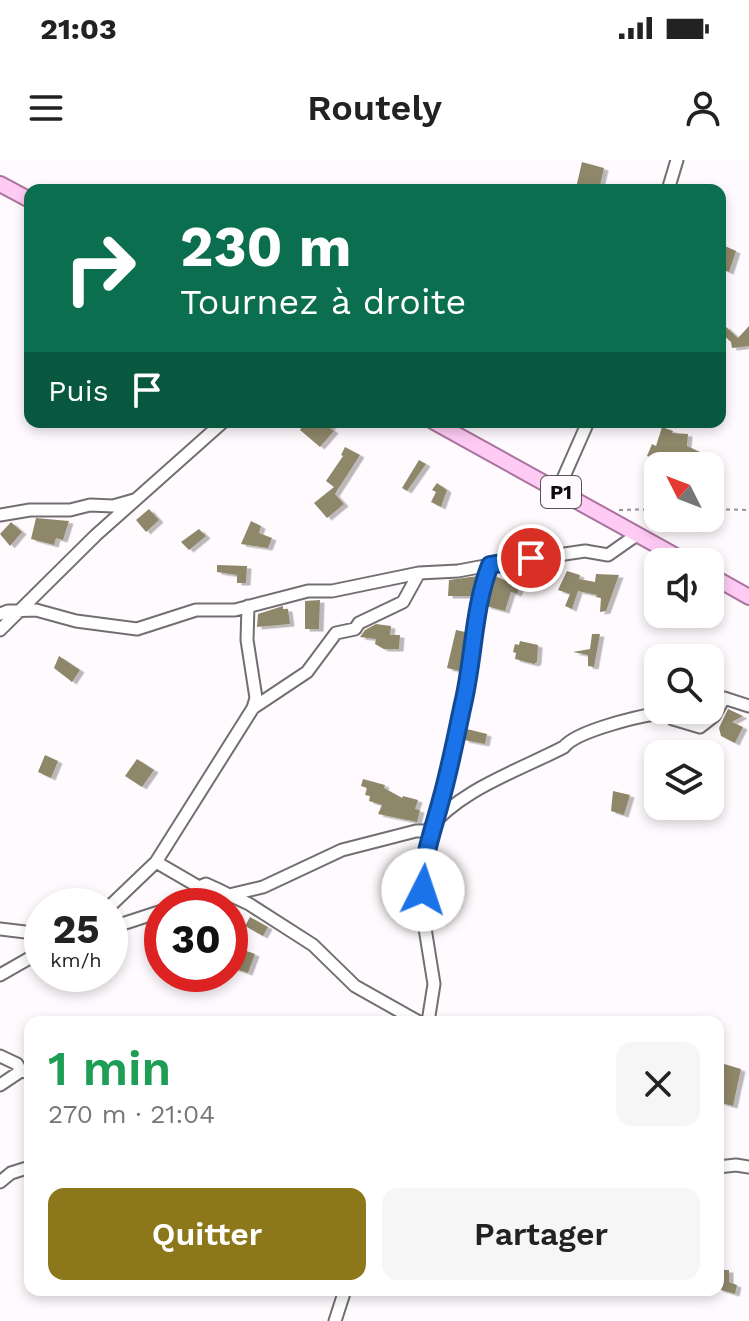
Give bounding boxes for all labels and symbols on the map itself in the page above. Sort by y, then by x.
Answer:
north arrow [644,452,724,532]
road number: P1 [541,476,581,508]
pin [497,524,565,592]
position arrow [381,848,465,932]
speed limit sign: 30 [144,888,248,992]

